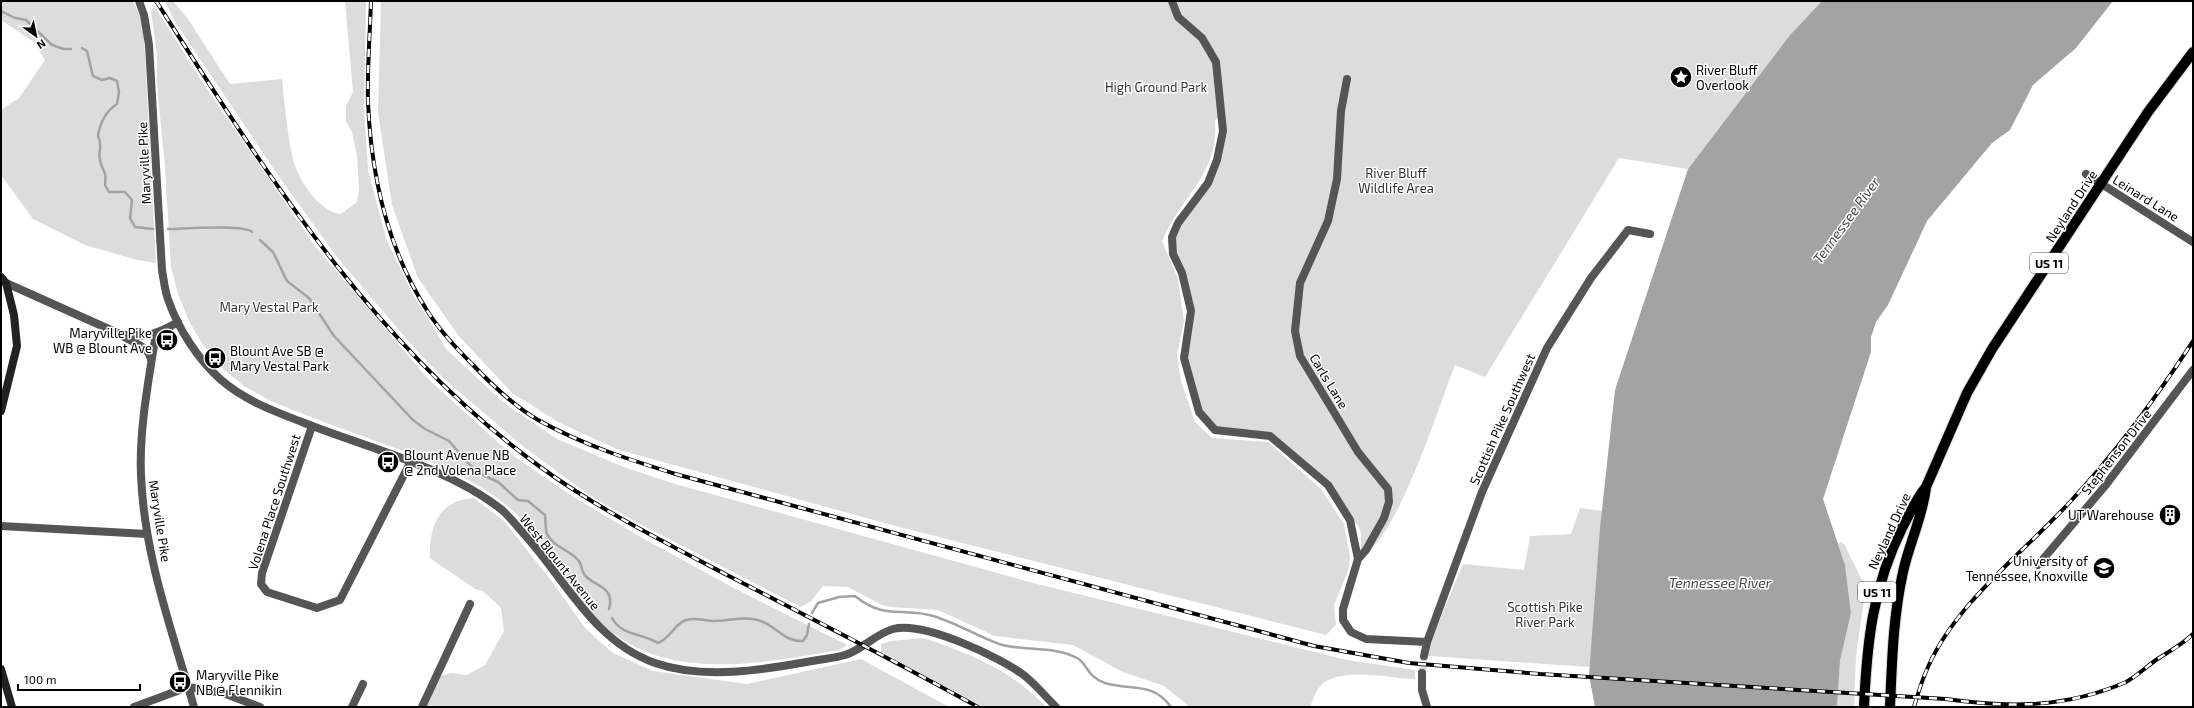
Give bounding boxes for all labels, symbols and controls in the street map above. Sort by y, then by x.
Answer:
north arrow [16,16,56,56]
text: N [35,37,49,52]
place label: River Bluff Overlook [1696,62,1758,93]
place icon: River Bluff Overlook [1668,64,1694,90]
park label: High Ground Park [1105,79,1207,95]
street label: Maryville Pike [134,121,154,205]
park label: River Bluff Wildlife Area [1358,165,1434,196]
street label: Neyland Drive [2042,167,2100,245]
street label: Leinard Lane [2110,171,2182,225]
water label: Tennessee River [1809,173,1883,267]
road number: US 11 [2030,253,2068,273]
park label: Mary Vestal Park [219,299,319,315]
place label: Maryville Pike WB @ Blount Ave [53,325,152,356]
bus stop icon: Maryville Pike WB @ Blount Ave [154,327,180,353]
place label: Blount Ave SB @ Mary Vestal Park [230,343,329,374]
bus stop icon: Blount Ave SB @ Mary Vestal Park [202,345,228,371]
street label: Carls Lane [1306,351,1352,411]
street label: Scottish Pike Southwest [1466,351,1538,487]
street label: Stephenson Drive [2078,406,2154,498]
street label: Volena Place Southwest [244,432,304,572]
place label: Blount Avenue NB @ 2nd Volena Place [404,447,516,478]
bus stop icon: Blount Avenue NB @ 2nd Volena Place [375,449,401,475]
street label: Maryville Pike [146,479,174,563]
street label: Neyland Drive [1864,490,1914,572]
building icon: UT Warehouse [2157,502,2183,528]
place label: UT Warehouse [2068,507,2154,523]
street label: West Blount Avenue [516,511,604,613]
place label: University of Tennessee, Knoxville [1966,553,2089,584]
school or university icon: University of Tennessee, Knoxville [2091,555,2117,581]
water label: Tennessee River [1669,574,1772,591]
road number: US 11 [1858,582,1896,602]
park label: Scottish Pike River Park [1507,599,1583,630]
scale bar [18,666,140,692]
place label: Maryville Pike NB @ Flennikin [196,667,282,698]
bus stop icon: Maryville Pike NB @ Flennikin [167,669,193,695]
text: 100 m [24,672,56,686]

